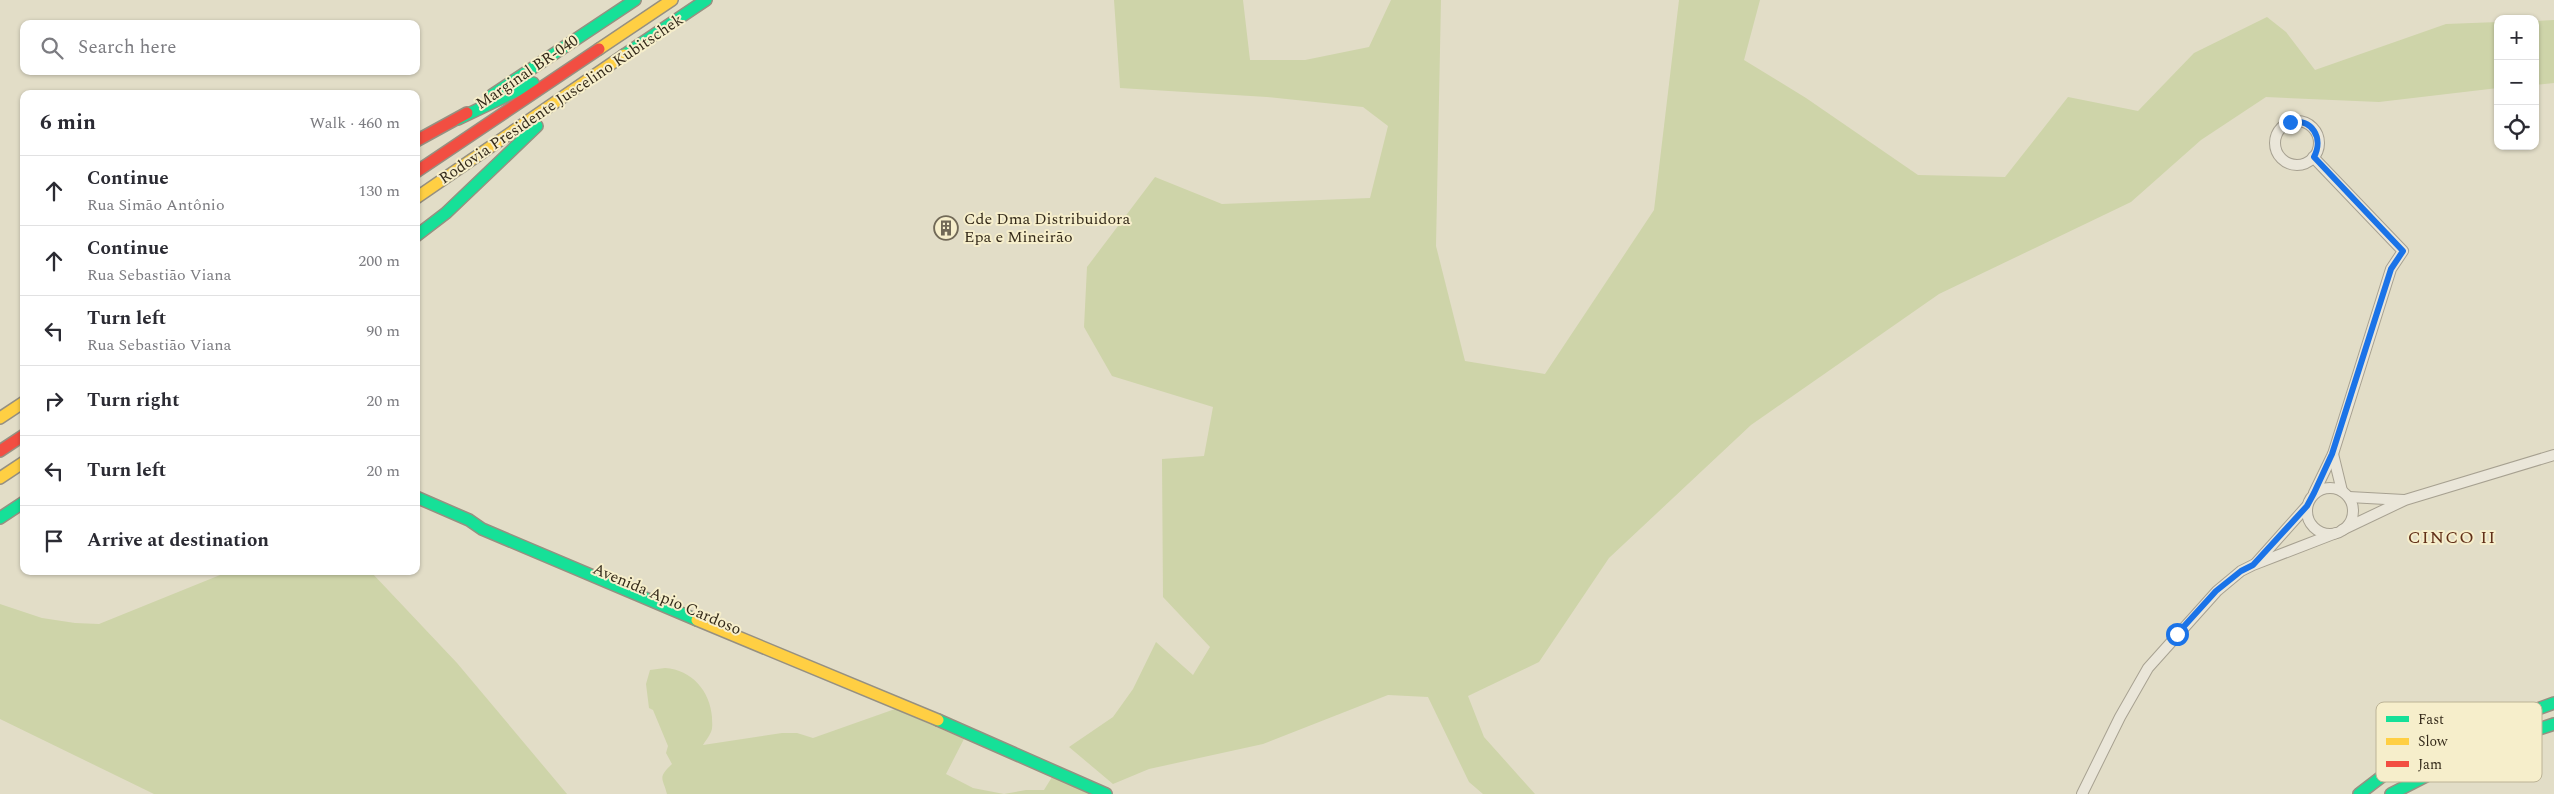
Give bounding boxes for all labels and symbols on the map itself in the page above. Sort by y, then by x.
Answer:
street label: Rodovia Presidente Juscelino Kubitschek [434,8,688,190]
street label: Marginal BR-040 [471,29,583,115]
route end [2279,111,2302,134]
place label: Cde Dma Distribuidora Epa e Mineirão [964,207,1131,249]
building icon: Cde Dma Distribuidora Epa e Mineirão [933,215,959,241]
district label: CINCO II [2408,524,2496,551]
street label: Avenida Apio Cardoso [589,557,745,641]
route start [2166,623,2189,646]
legend [2376,702,2542,782]
text: Fast [2418,709,2444,730]
text: Slow [2418,731,2448,752]
text: Jam [2418,754,2442,775]

